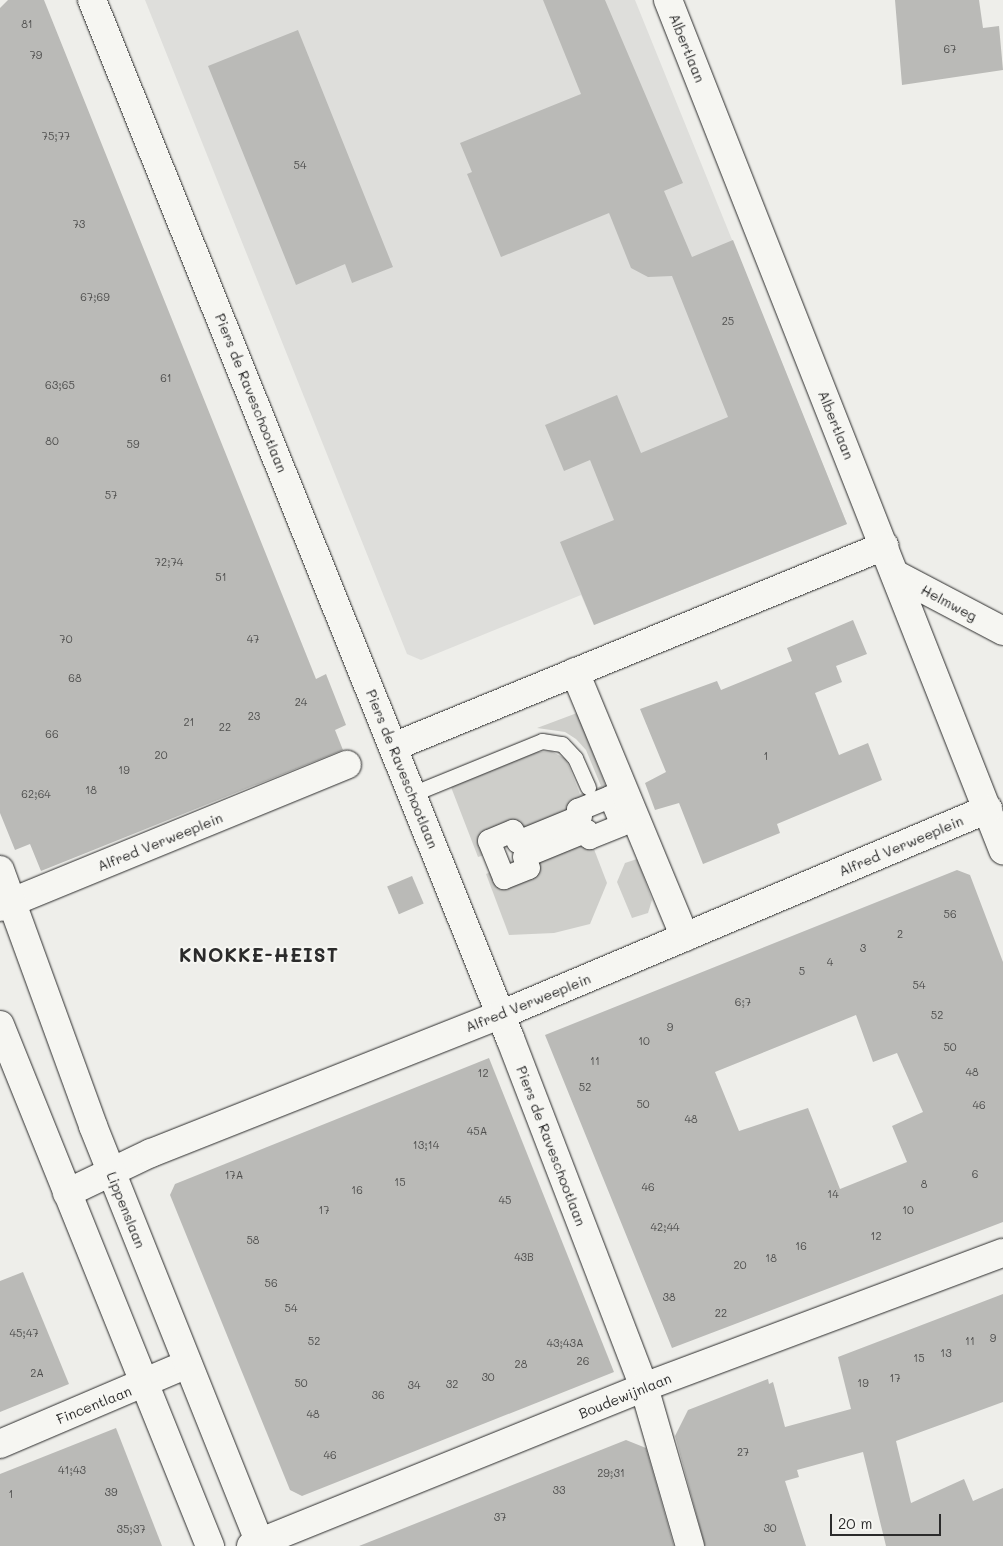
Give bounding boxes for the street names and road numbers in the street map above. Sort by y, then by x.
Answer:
street label: Albertlaan [666,11,708,85]
street label: Piers de Raveschootlaan [211,311,291,475]
street label: Albertlaan [815,388,857,462]
street label: Helmweg [918,581,980,625]
street label: Piers de Raveschootlaan [362,687,442,851]
street label: Alfred Verweeplein [95,809,225,875]
street label: Alfred Verweeplein [836,812,966,880]
street label: Alfred Verweeplein [463,970,593,1036]
street label: Piers de Raveschootlaan [513,1064,589,1228]
street label: Lippenslaan [103,1169,149,1251]
street label: Boudewijnlaan [576,1370,674,1422]
street label: Fincentlaan [54,1382,134,1428]

